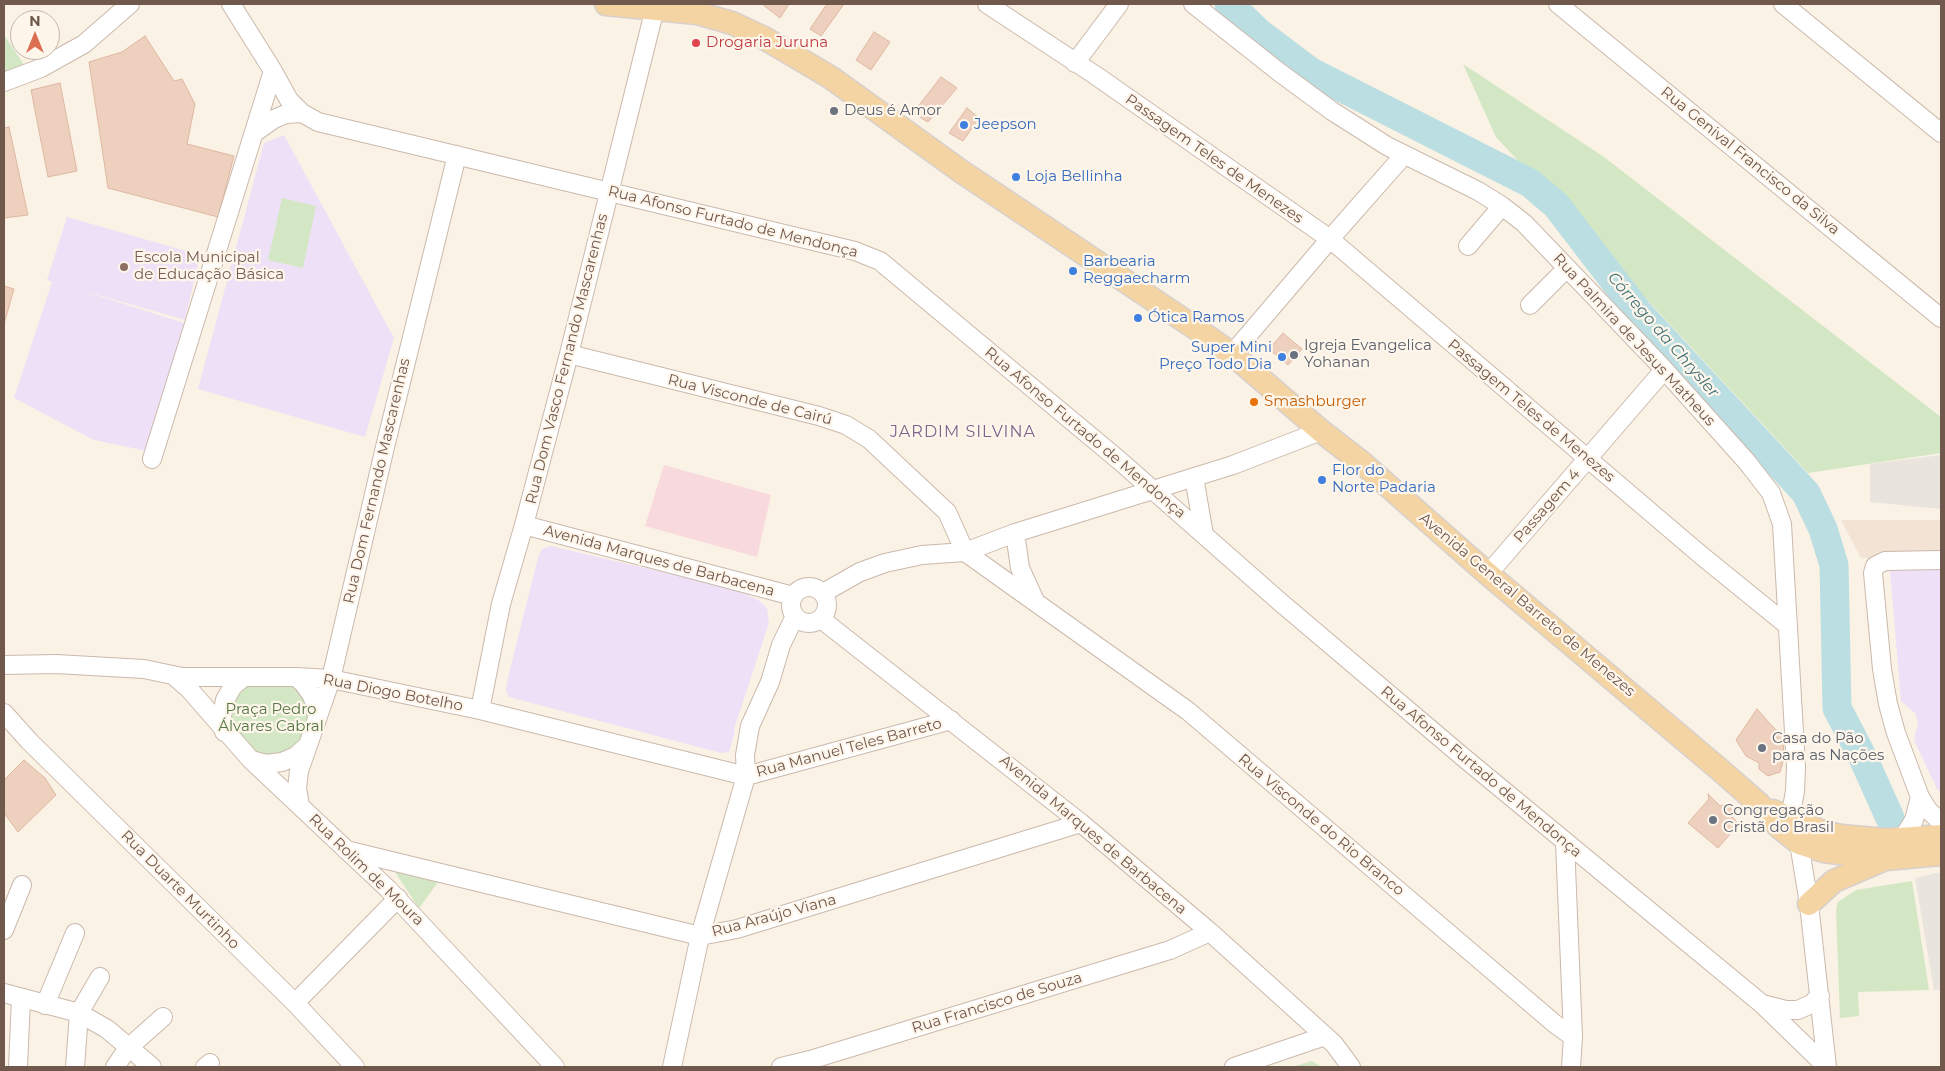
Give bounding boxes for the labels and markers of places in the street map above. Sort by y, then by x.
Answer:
place label: Drogaria Juruna [706,34,828,52]
marker: Drogaria Juruna [690,37,702,49]
place label: Deus é Amor [844,102,942,120]
marker: Deus é Amor [828,105,840,117]
place label: Jeepson [974,116,1037,134]
marker: Jeepson [958,119,970,131]
place label: Loja Bellinha [1026,168,1123,186]
marker: Loja Bellinha [1010,171,1022,183]
place label: Escola Municipal de Educação Básica [134,249,284,284]
place label: Barbearia Reggaecharm [1083,253,1190,288]
marker: Escola Municipal de Educação Básica [118,261,130,273]
marker: Barbearia Reggaecharm [1067,265,1079,277]
place label: Ótica Ramos [1148,309,1244,327]
marker: Ótica Ramos [1132,312,1144,324]
place label: Igreja Evangelica Yohanan [1304,337,1432,372]
place label: Super Mini Preço Todo Dia [1159,339,1272,374]
marker: Igreja Evangelica Yohanan [1288,349,1300,361]
marker: Super Mini Preço Todo Dia [1276,351,1288,363]
place label: Smashburger [1264,393,1367,411]
marker: Smashburger [1248,396,1260,408]
place label: Flor do Norte Padaria [1332,462,1436,497]
marker: Flor do Norte Padaria [1316,474,1328,486]
place label: Casa do Pão para as Nações [1772,730,1884,765]
marker: Casa do Pão para as Nações [1756,742,1768,754]
place label: Congregação Cristã do Brasil [1723,802,1834,837]
marker: Congregação Cristã do Brasil [1707,814,1719,826]

